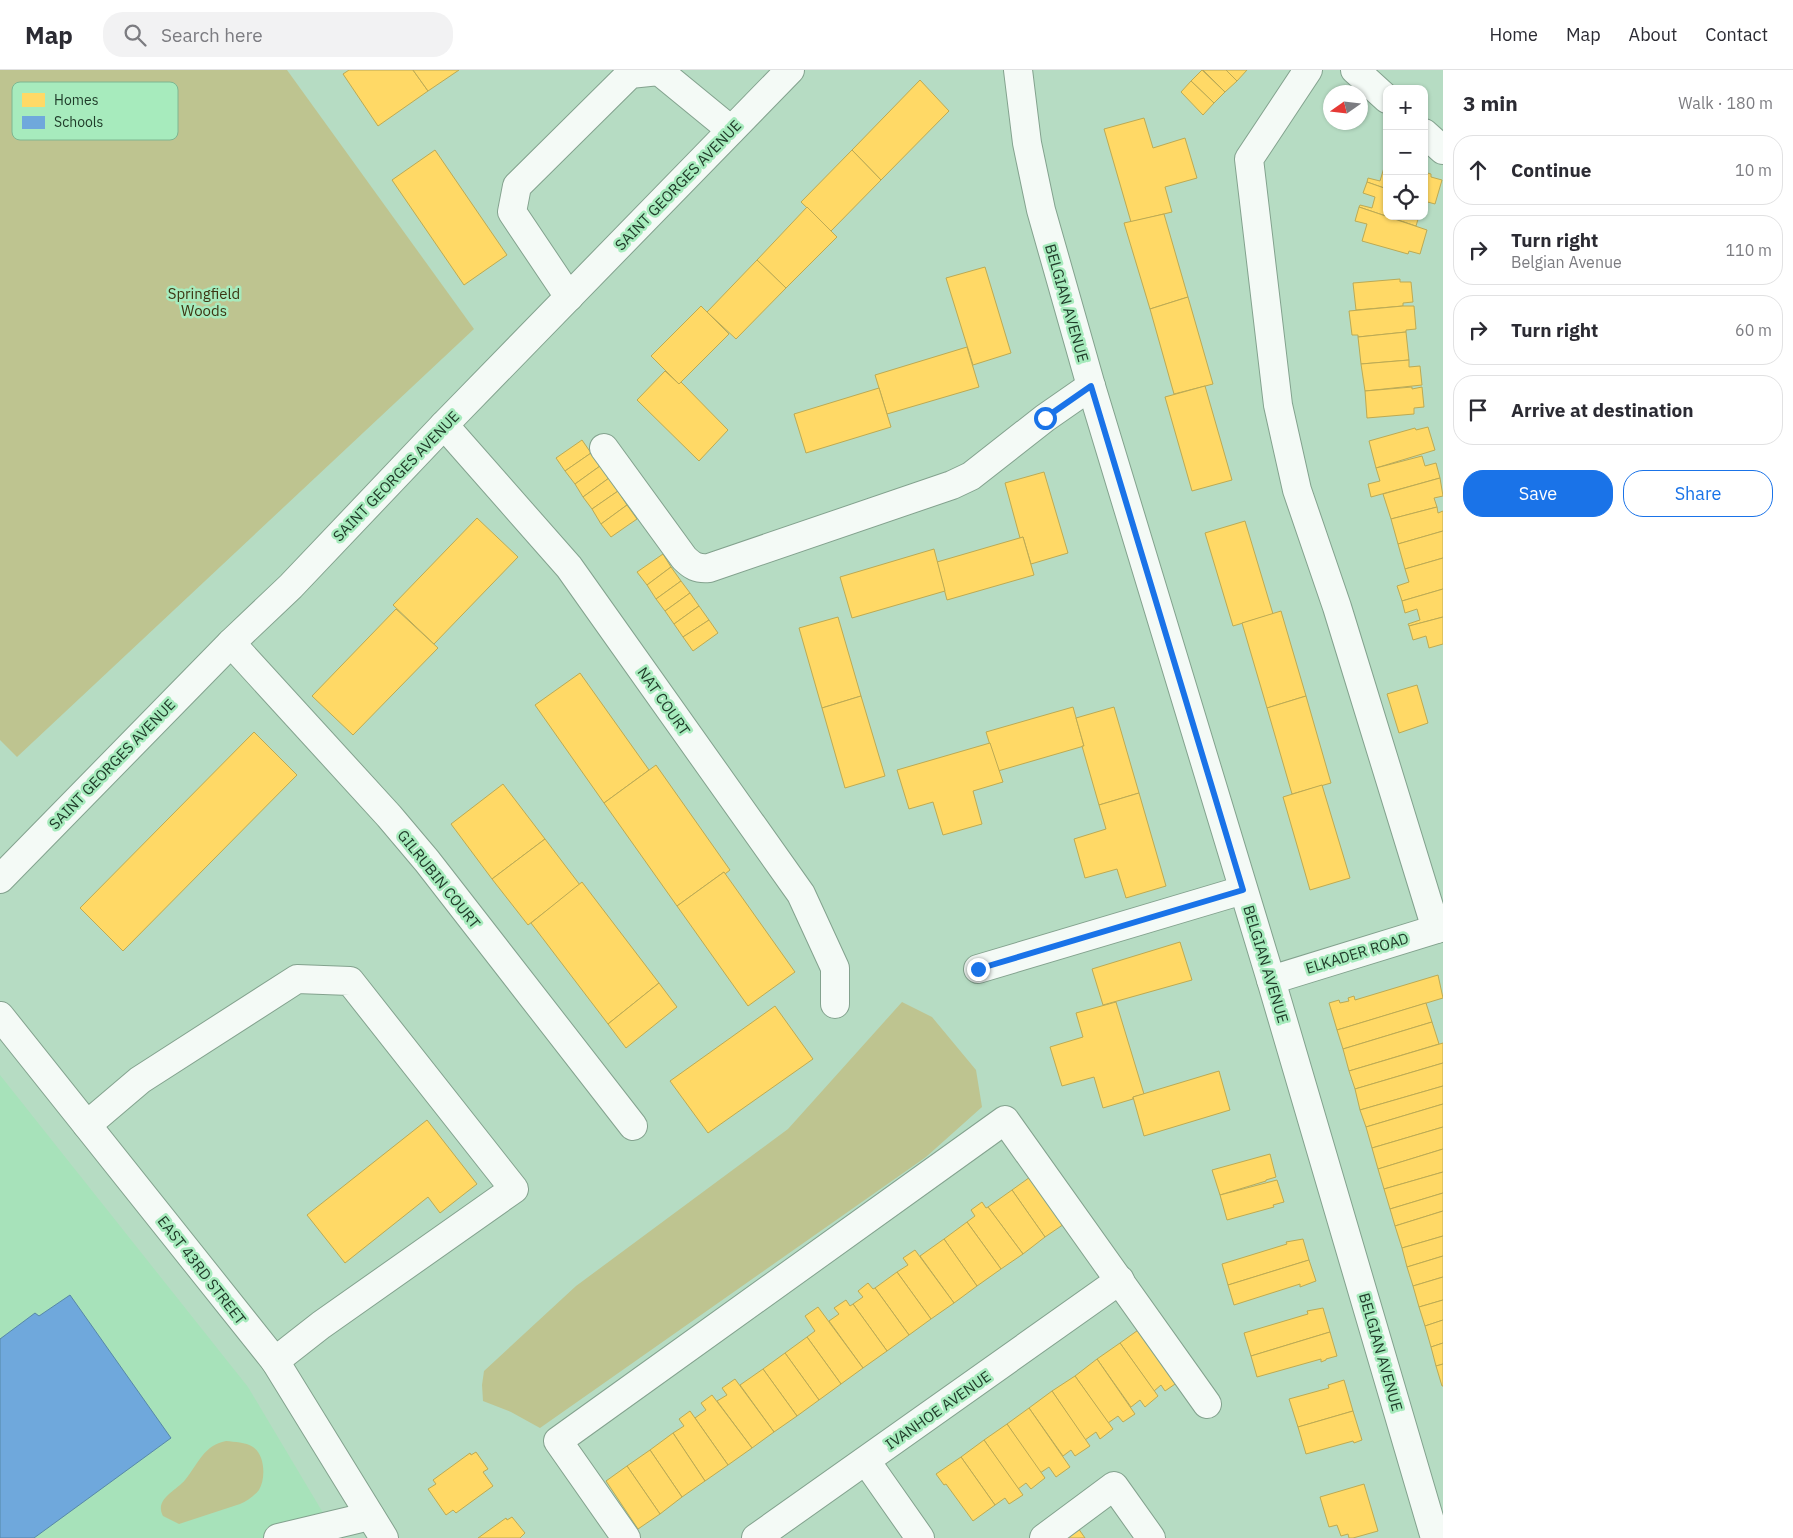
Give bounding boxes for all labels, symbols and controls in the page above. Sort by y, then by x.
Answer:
search box [103,12,453,57]
text: Map [25,19,73,51]
icon: search [121,21,149,49]
text: Search here [161,23,263,47]
text: Home [1490,23,1538,46]
text: Map [1566,23,1601,46]
text: About [1629,23,1677,46]
text: Contact [1705,23,1768,46]
legend [12,82,178,140]
north arrow [1323,85,1368,130]
map controls [1383,85,1428,220]
button: + [1383,85,1428,130]
text: 3 min [1463,89,1518,117]
text: Homes [54,91,99,109]
text: Walk · 180 m [1678,93,1773,113]
text: Schools [54,113,104,131]
street label: SAINT GEORGES AVENUE [611,116,745,254]
button: − [1383,130,1428,175]
icon: ahead [1464,156,1492,184]
text: Continue [1511,158,1591,182]
text: 10 m [1735,160,1772,180]
button: locate [1383,175,1428,220]
text: Turn right [1511,228,1598,252]
icon: right [1464,236,1492,264]
text: 110 m [1725,240,1772,260]
street label: BELGIAN AVENUE [1041,242,1093,364]
text: Belgian Avenue [1511,252,1622,272]
park label: Springfield Woods [168,284,240,320]
icon: right [1464,316,1492,344]
text: Turn right [1511,318,1598,342]
text: 60 m [1735,320,1772,340]
icon: arrive [1464,396,1492,424]
text: Arrive at destination [1511,398,1694,422]
street label: SAINT GEORGES AVENUE [329,407,463,545]
route start [1034,407,1057,430]
button: Save [1463,470,1613,517]
button: Share [1623,470,1773,517]
street label: NAT COURT [634,663,695,739]
street label: SAINT GEORGES AVENUE [45,695,179,833]
street label: GILRUBIN COURT [393,826,485,932]
street label: BELGIAN AVENUE [1239,903,1293,1025]
street label: ELKADER ROAD [1303,928,1411,978]
route end [967,958,990,981]
street label: EAST 43RD STREET [154,1212,251,1329]
street label: BELGIAN AVENUE [1355,1291,1407,1413]
street label: IVANHOE AVENUE [881,1366,995,1454]

